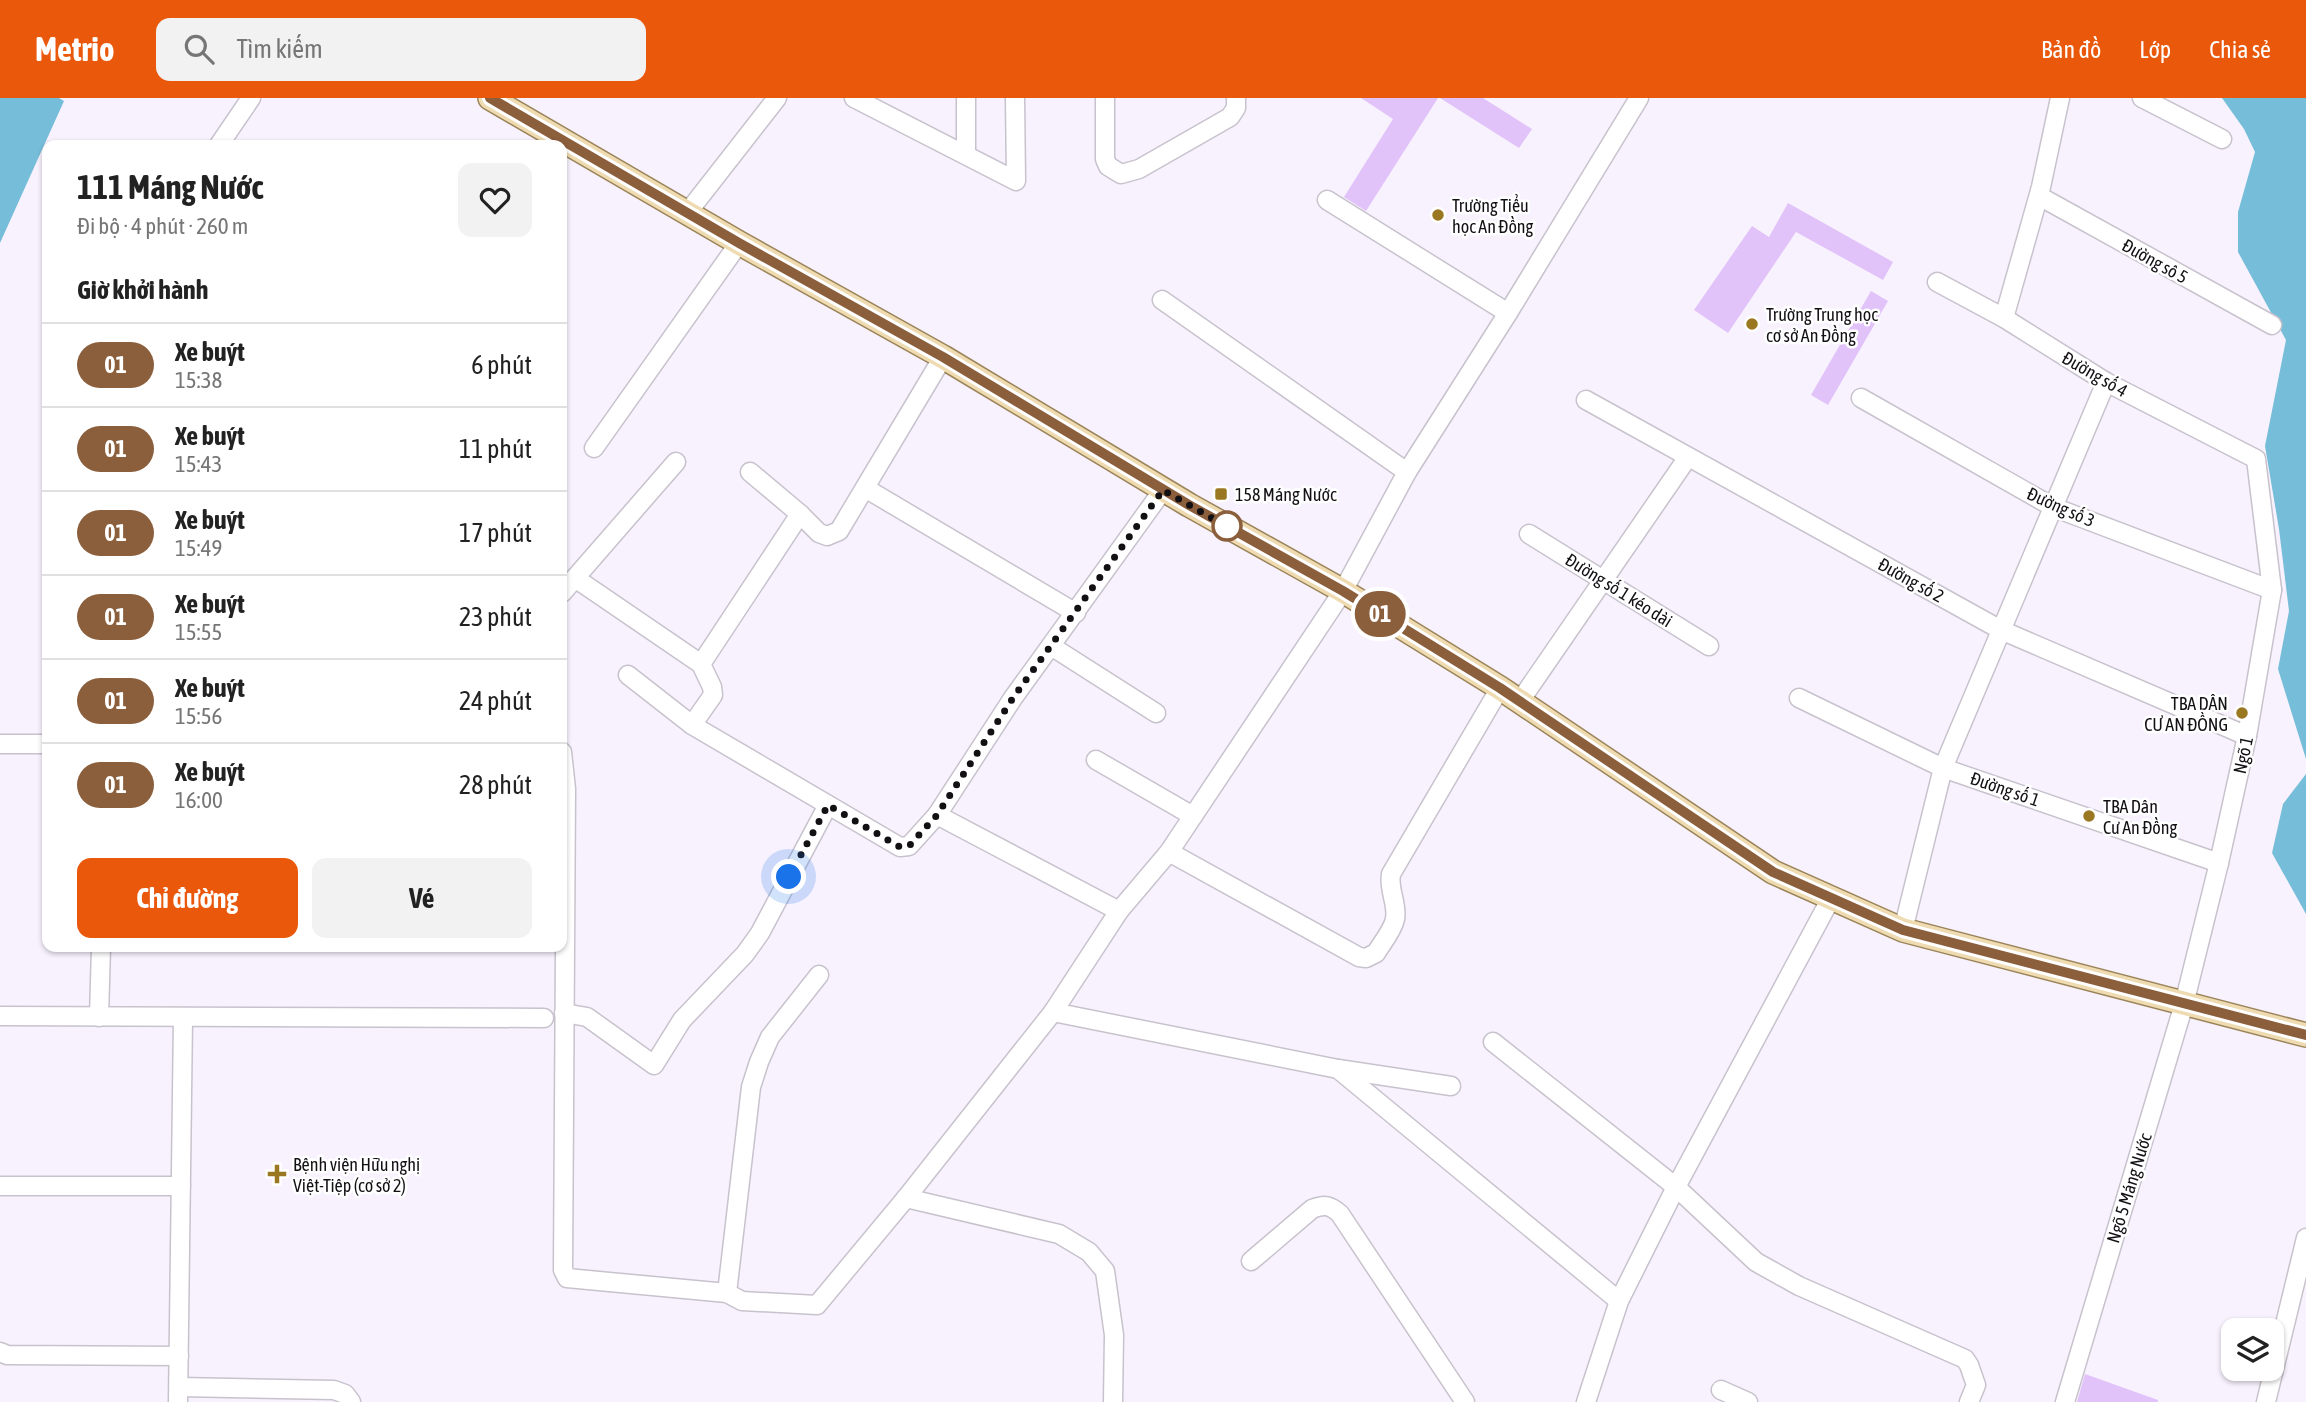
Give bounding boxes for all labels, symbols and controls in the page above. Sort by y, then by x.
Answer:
search box [156,18,646,81]
text: Metrio [35,30,114,68]
icon: search [180,30,218,68]
text: Tìm kiếm [236,34,323,64]
text: Bản đồ [2041,36,2101,63]
text: Lớp [2139,36,2171,63]
text: Chia sẻ [2209,36,2271,63]
button: heart [458,163,532,237]
text: 111 Máng Nước [77,168,263,206]
place label: Trường Tiểu học An Đồng [1452,194,1534,237]
marker: Trường Tiểu học An Đồng [1430,207,1446,223]
text: Đi bộ · 4 phút · 260 m [77,213,248,239]
street label: Đường sô 5 [2118,234,2192,288]
text: Giờ khởi hành [77,275,208,305]
place label: Trường Trung học cơ sở An Đồng [1766,304,1878,346]
marker: Trường Trung học cơ sở An Đồng [1744,316,1760,332]
text: Xe buýt [175,337,245,367]
street label: Đường số 4 [2059,346,2132,401]
text: 6 phút [471,350,532,380]
text: 01 [104,351,127,378]
text: 15:38 [175,367,222,393]
text: Xe buýt [175,421,245,451]
text: 11 phút [459,434,532,464]
text: 01 [104,435,127,462]
text: 15:43 [175,451,222,477]
street label: Đường số 3 [2024,482,2099,531]
place label: 158 Máng Nước [1235,484,1337,505]
marker: 158 Máng Nước [1213,486,1229,502]
text: Xe buýt [175,505,245,535]
unlabelled marker [1212,511,1242,541]
text: 17 phút [459,518,532,548]
text: 01 [104,519,127,546]
text: 15:49 [175,535,222,561]
street label: Đường số 1 kéo dài [1562,548,1677,631]
street label: Đường số 2 [1874,553,1948,607]
text: Xe buýt [175,589,245,619]
line badge: 01 [1348,591,1412,637]
text: 01 [1369,600,1391,627]
text: 23 phút [459,602,532,632]
text: 01 [104,603,127,630]
text: 15:55 [175,619,222,645]
text: Xe buýt [175,673,245,703]
text: 24 phút [459,686,532,716]
text: 01 [104,687,127,714]
place label: TBA DÂN CƯ AN ĐỒNG [2144,693,2228,735]
text: 15:56 [175,703,222,729]
marker: TBA DÂN CƯ AN ĐỒNG [2234,705,2250,721]
street label: Ngõ 1 [2229,735,2257,775]
text: Xe buýt [175,757,245,787]
street label: Đường số 1 [1968,766,2043,811]
text: 28 phút [459,770,532,800]
text: 01 [104,771,127,798]
text: 16:00 [175,787,223,813]
place label: TBA Dân Cư An Đồng [2103,796,2178,838]
marker: TBA Dân Cư An Đồng [2081,808,2097,824]
button: Chỉ đường [77,858,298,938]
button: Vé [312,858,532,938]
your location [771,859,806,894]
street label: Ngõ 5 Máng Nước [2102,1130,2156,1245]
place label: Bệnh viện Hữu nghị Việt-Tiệp (cơ sở 2) [293,1154,420,1196]
marker: Bệnh viện Hữu nghị Việt-Tiệp (cơ sở 2) [267,1164,287,1184]
map controls [2221,1318,2284,1381]
button: layers [2221,1318,2284,1381]

